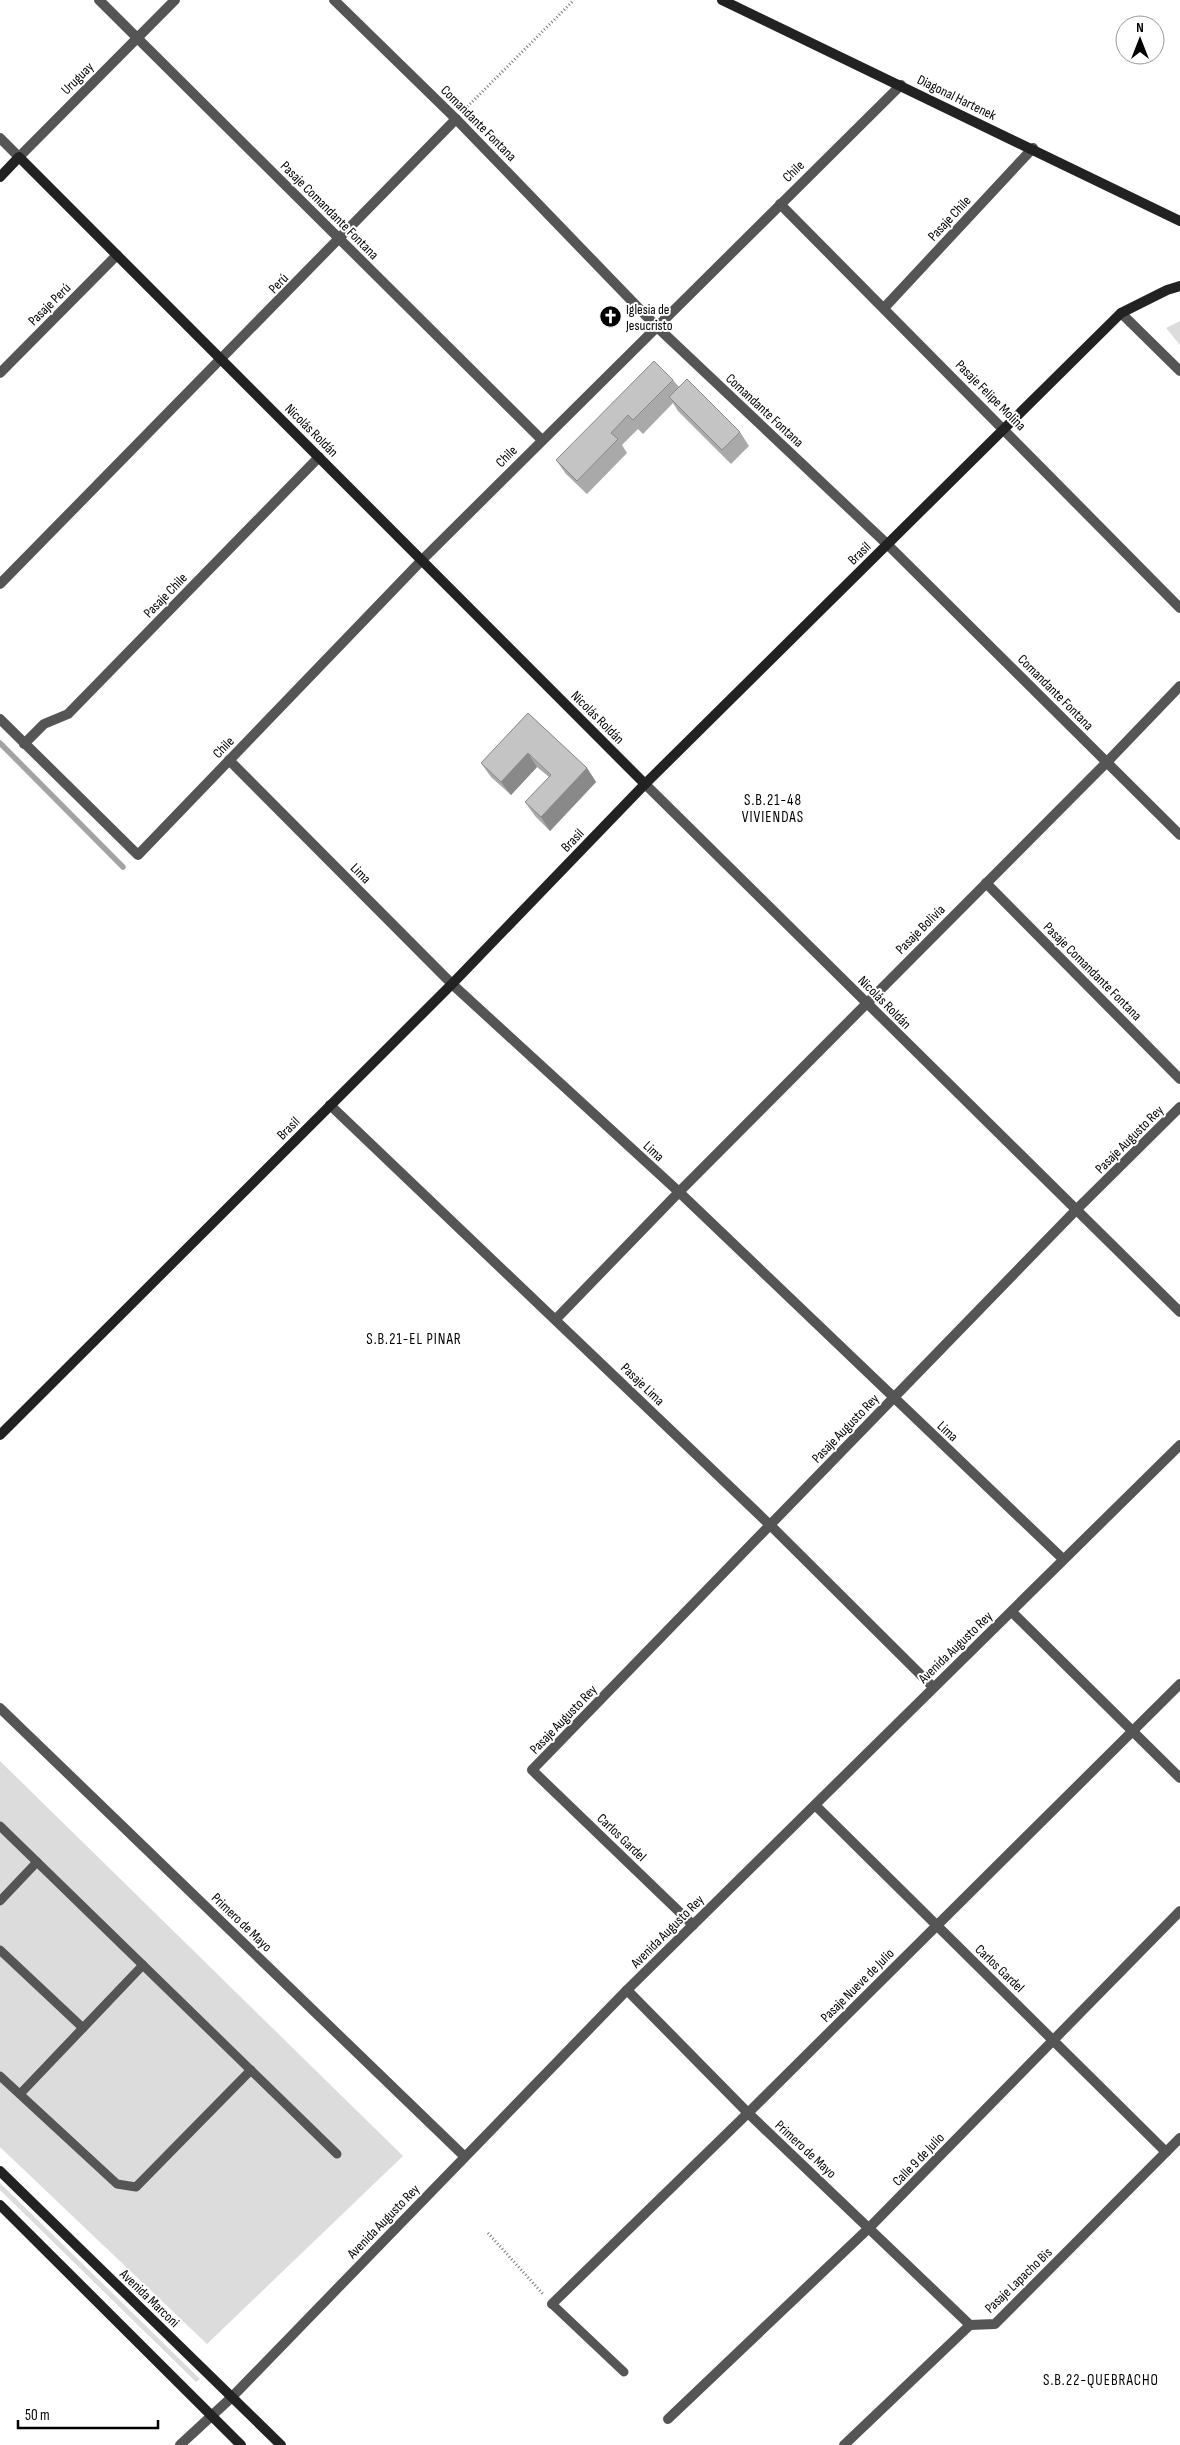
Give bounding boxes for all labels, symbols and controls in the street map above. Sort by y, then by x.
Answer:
north arrow [1115,15,1165,65]
text: N [1136,19,1144,36]
street label: Uruguay [58,58,98,98]
street label: Diagonal Hartenek [914,71,1000,124]
street label: Comandante Fontana [437,82,520,165]
street label: Chile [779,157,808,186]
street label: Pasaje Comandante Fontana [277,158,382,263]
street label: Pasaje Chile [924,192,974,244]
street label: Perú [265,270,292,297]
street label: Pasaje Perú [25,279,74,329]
place label: Iglesia de Jesucristo [625,301,673,334]
church icon: Iglesia de Jesucristo [598,305,622,329]
street label: Pasaje Felipe Molina [952,357,1029,434]
street label: Comandante Fontana [722,370,807,451]
street label: Nicolás Roldán [281,400,342,461]
street label: Chile [492,442,521,471]
street label: Brasil [844,538,874,568]
street label: Pasaje Chile [140,569,191,621]
street label: Comandante Fontana [1014,651,1097,734]
street label: Nicolás Roldán [567,687,628,748]
street label: Chile [209,733,238,762]
district label: S.B.21-48 VIVIENDAS [742,791,804,827]
street label: Brasil [557,825,587,855]
street label: Lima [347,860,374,887]
street label: Pasaje Bolivia [892,901,949,958]
street label: Pasaje Comandante Fontana [1040,919,1145,1024]
street label: Nicolás Roldán [854,972,915,1033]
street label: Pasaje Augusto Rey [1092,1101,1167,1177]
street label: Brasil [273,1113,303,1143]
street label: Lima [640,1138,668,1165]
district label: S.B.21-EL PINAR [366,1330,462,1349]
street label: Pasaje Lima [617,1359,668,1409]
street label: Pasaje Augusto Rey [808,1390,883,1466]
street label: Lima [934,1418,962,1445]
street label: Avenida Augusto Rey [914,1607,996,1688]
street label: Pasaje Augusto Rey [526,1681,601,1757]
street label: Carlos Gardel [594,1810,650,1865]
street label: Primero de Mayo [208,1889,276,1955]
street label: Avenida Augusto Rey [627,1891,708,1972]
street label: Carlos Gardel [972,1941,1028,1996]
street label: Pasaje Nueve de Julio [817,1945,898,2026]
street label: Primero de Mayo [772,2117,840,2182]
street label: Calle 9 de Julio [889,2129,948,2189]
street label: Avenida Augusto Rey [343,2180,423,2263]
street label: Pasaje Lapacho Bis [981,2244,1056,2317]
street label: Avenida Marconi [116,2265,183,2331]
district label: S.B.22-QUEBRACHO [1043,2371,1159,2390]
scale bar [18,2398,158,2430]
text: 50 m [25,2406,50,2425]

